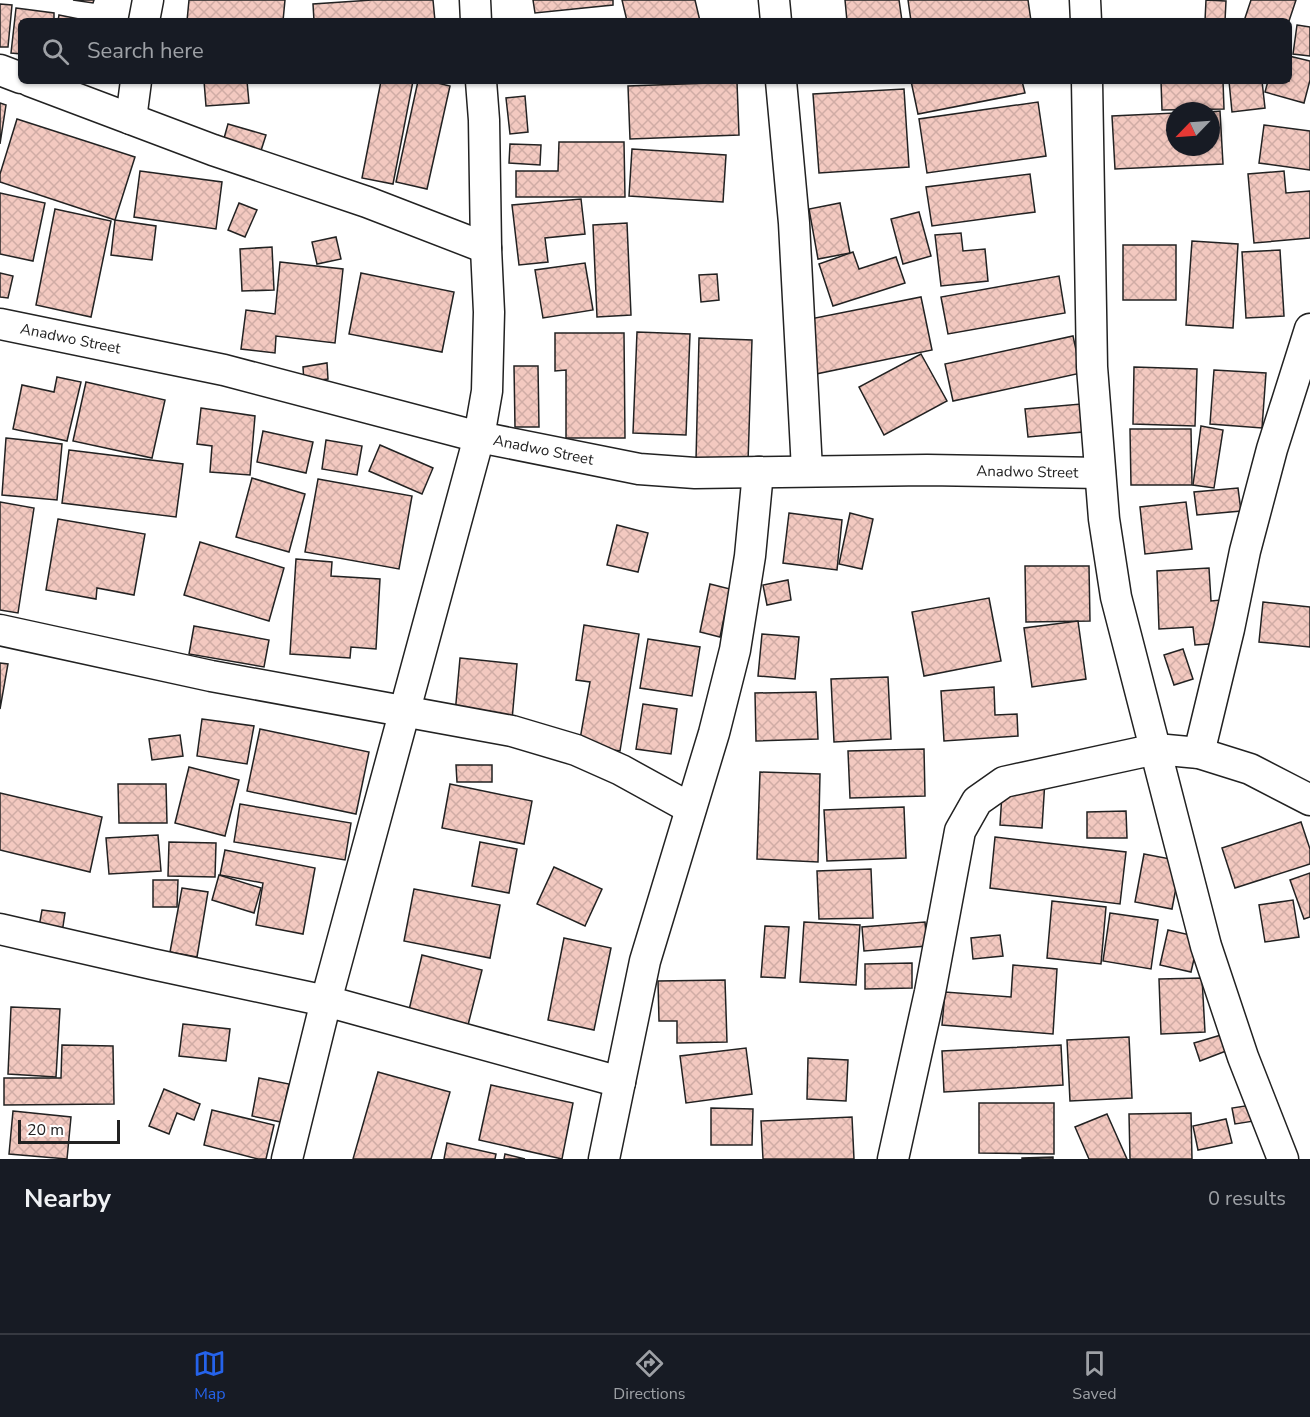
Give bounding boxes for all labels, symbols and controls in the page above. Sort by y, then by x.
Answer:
search box [18,18,1292,84]
icon: search [39,35,72,68]
text: Search here [87,36,204,66]
north arrow [1166,102,1220,156]
street label: Anadwo Street [19,318,123,359]
street label: Anadwo Street [491,430,596,470]
street label: Anadwo Street [976,461,1079,483]
scale bar [18,1117,120,1144]
text: 20 m [27,1119,64,1141]
text: Nearby [24,1181,111,1216]
text: 0 results [1208,1185,1286,1212]
tab: Map [193,1347,226,1405]
tab: Directions [613,1347,685,1405]
tab: Saved [1072,1347,1117,1405]

